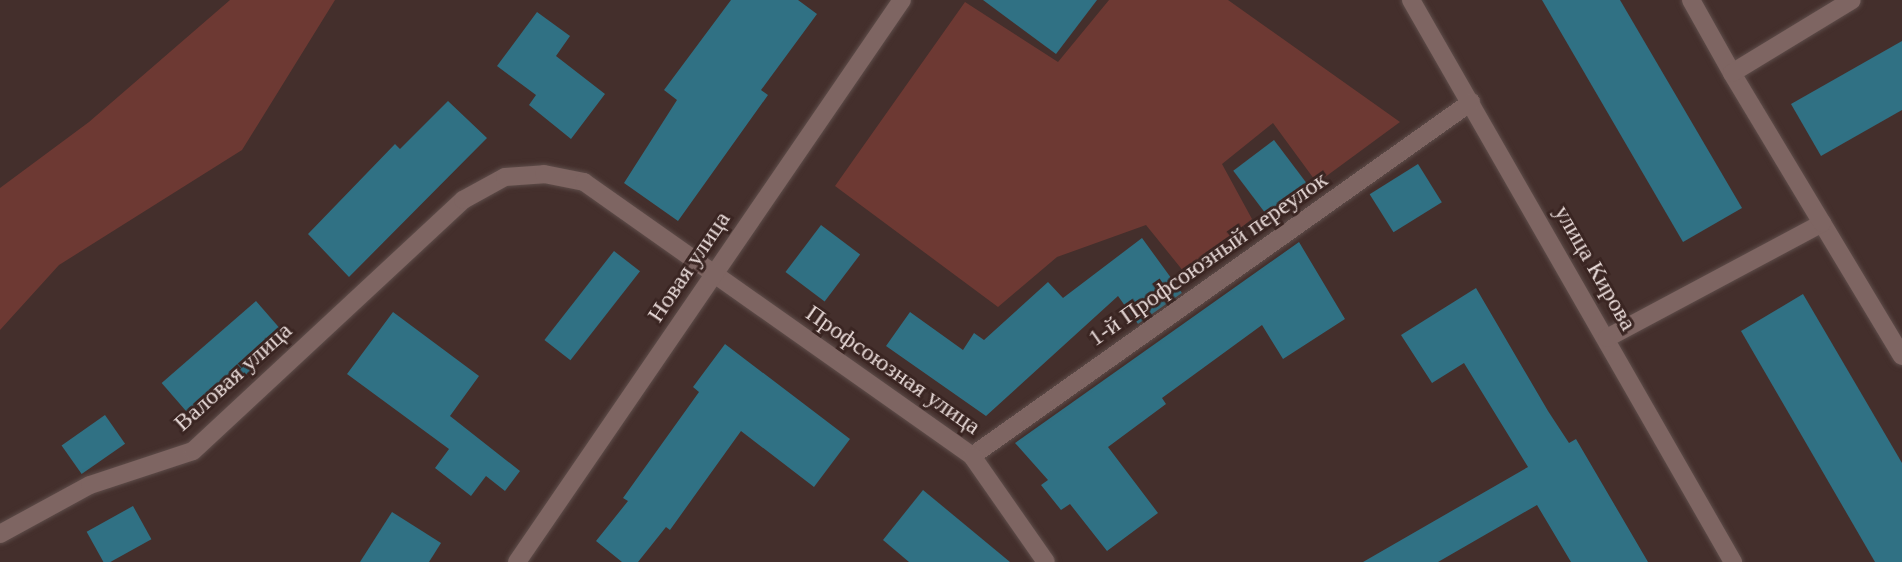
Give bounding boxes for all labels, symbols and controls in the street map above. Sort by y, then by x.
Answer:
street label: 1-й Профсоюзный переулок [1083,165,1333,353]
street label: улица Кирова [1548,200,1642,336]
street label: Новая улица [641,206,737,328]
street label: Профсоюзная улица [800,299,986,441]
street label: Валовая улица [168,317,298,437]

